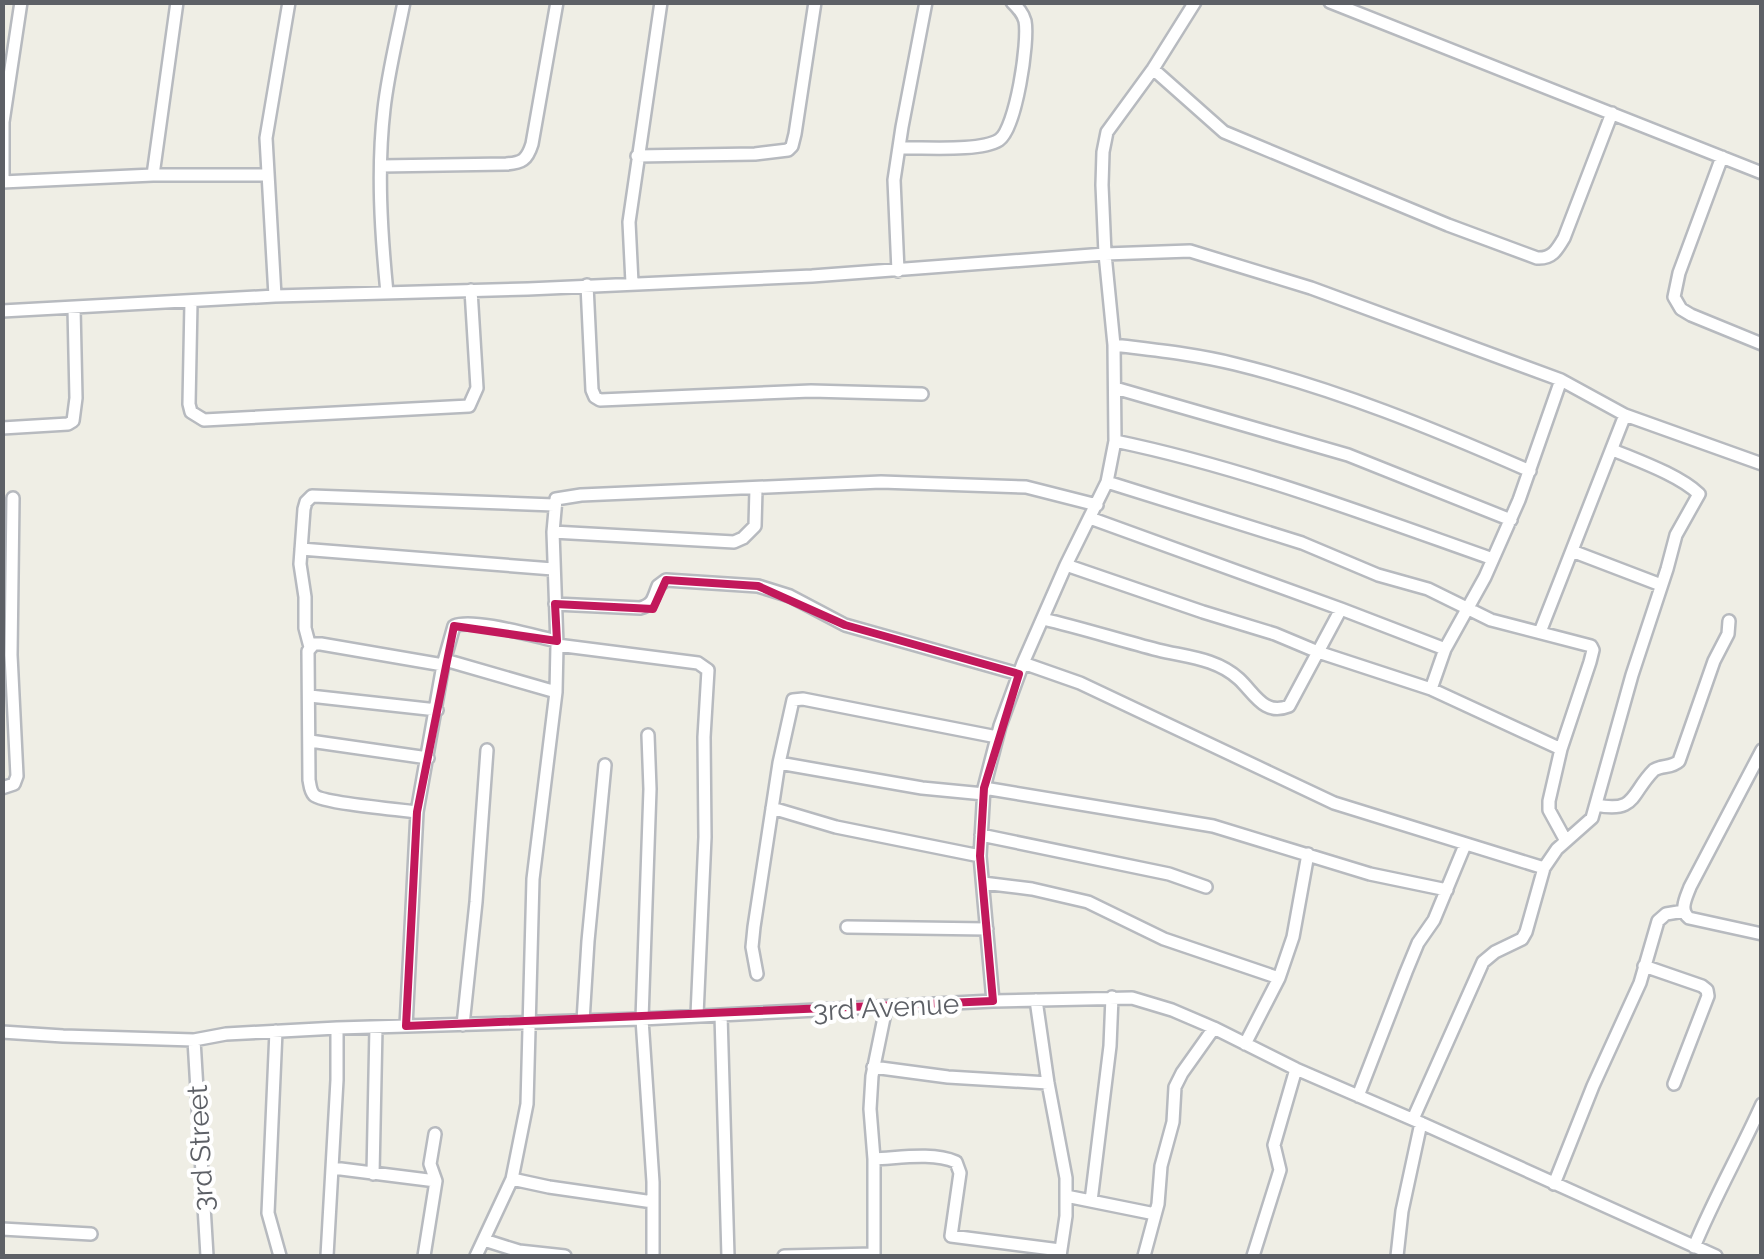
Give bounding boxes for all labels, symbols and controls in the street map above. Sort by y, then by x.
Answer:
street label: 3rd Avenue [812,987,960,1028]
street label: 3rd Street [181,1083,220,1212]

